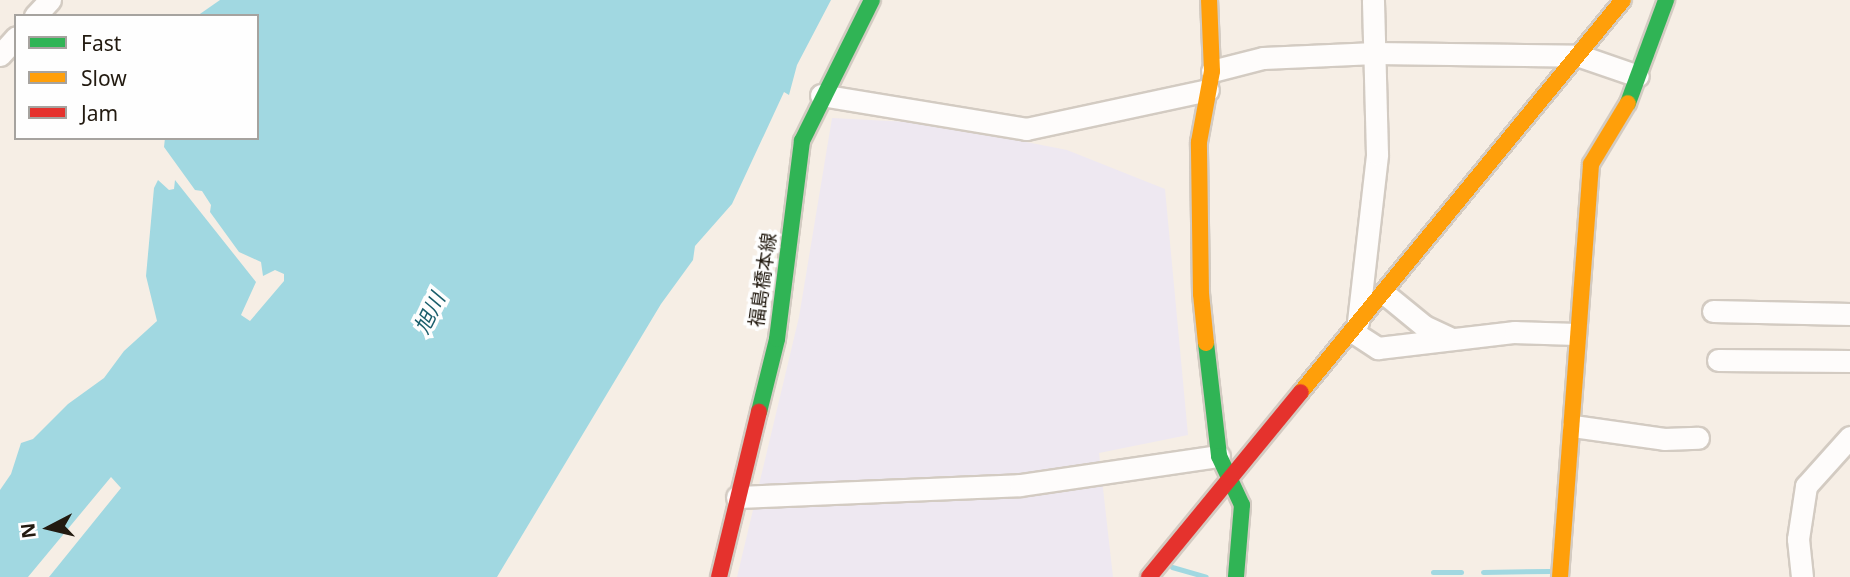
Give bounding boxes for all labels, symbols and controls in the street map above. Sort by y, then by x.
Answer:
legend [14,14,259,140]
text: Fast [81,29,121,57]
text: Slow [81,64,127,92]
text: Jam [81,99,118,127]
street label: 福島橋本線 [745,231,781,329]
water label: 旭川 [408,289,450,337]
north arrow [14,493,84,563]
text: N [14,521,42,540]

